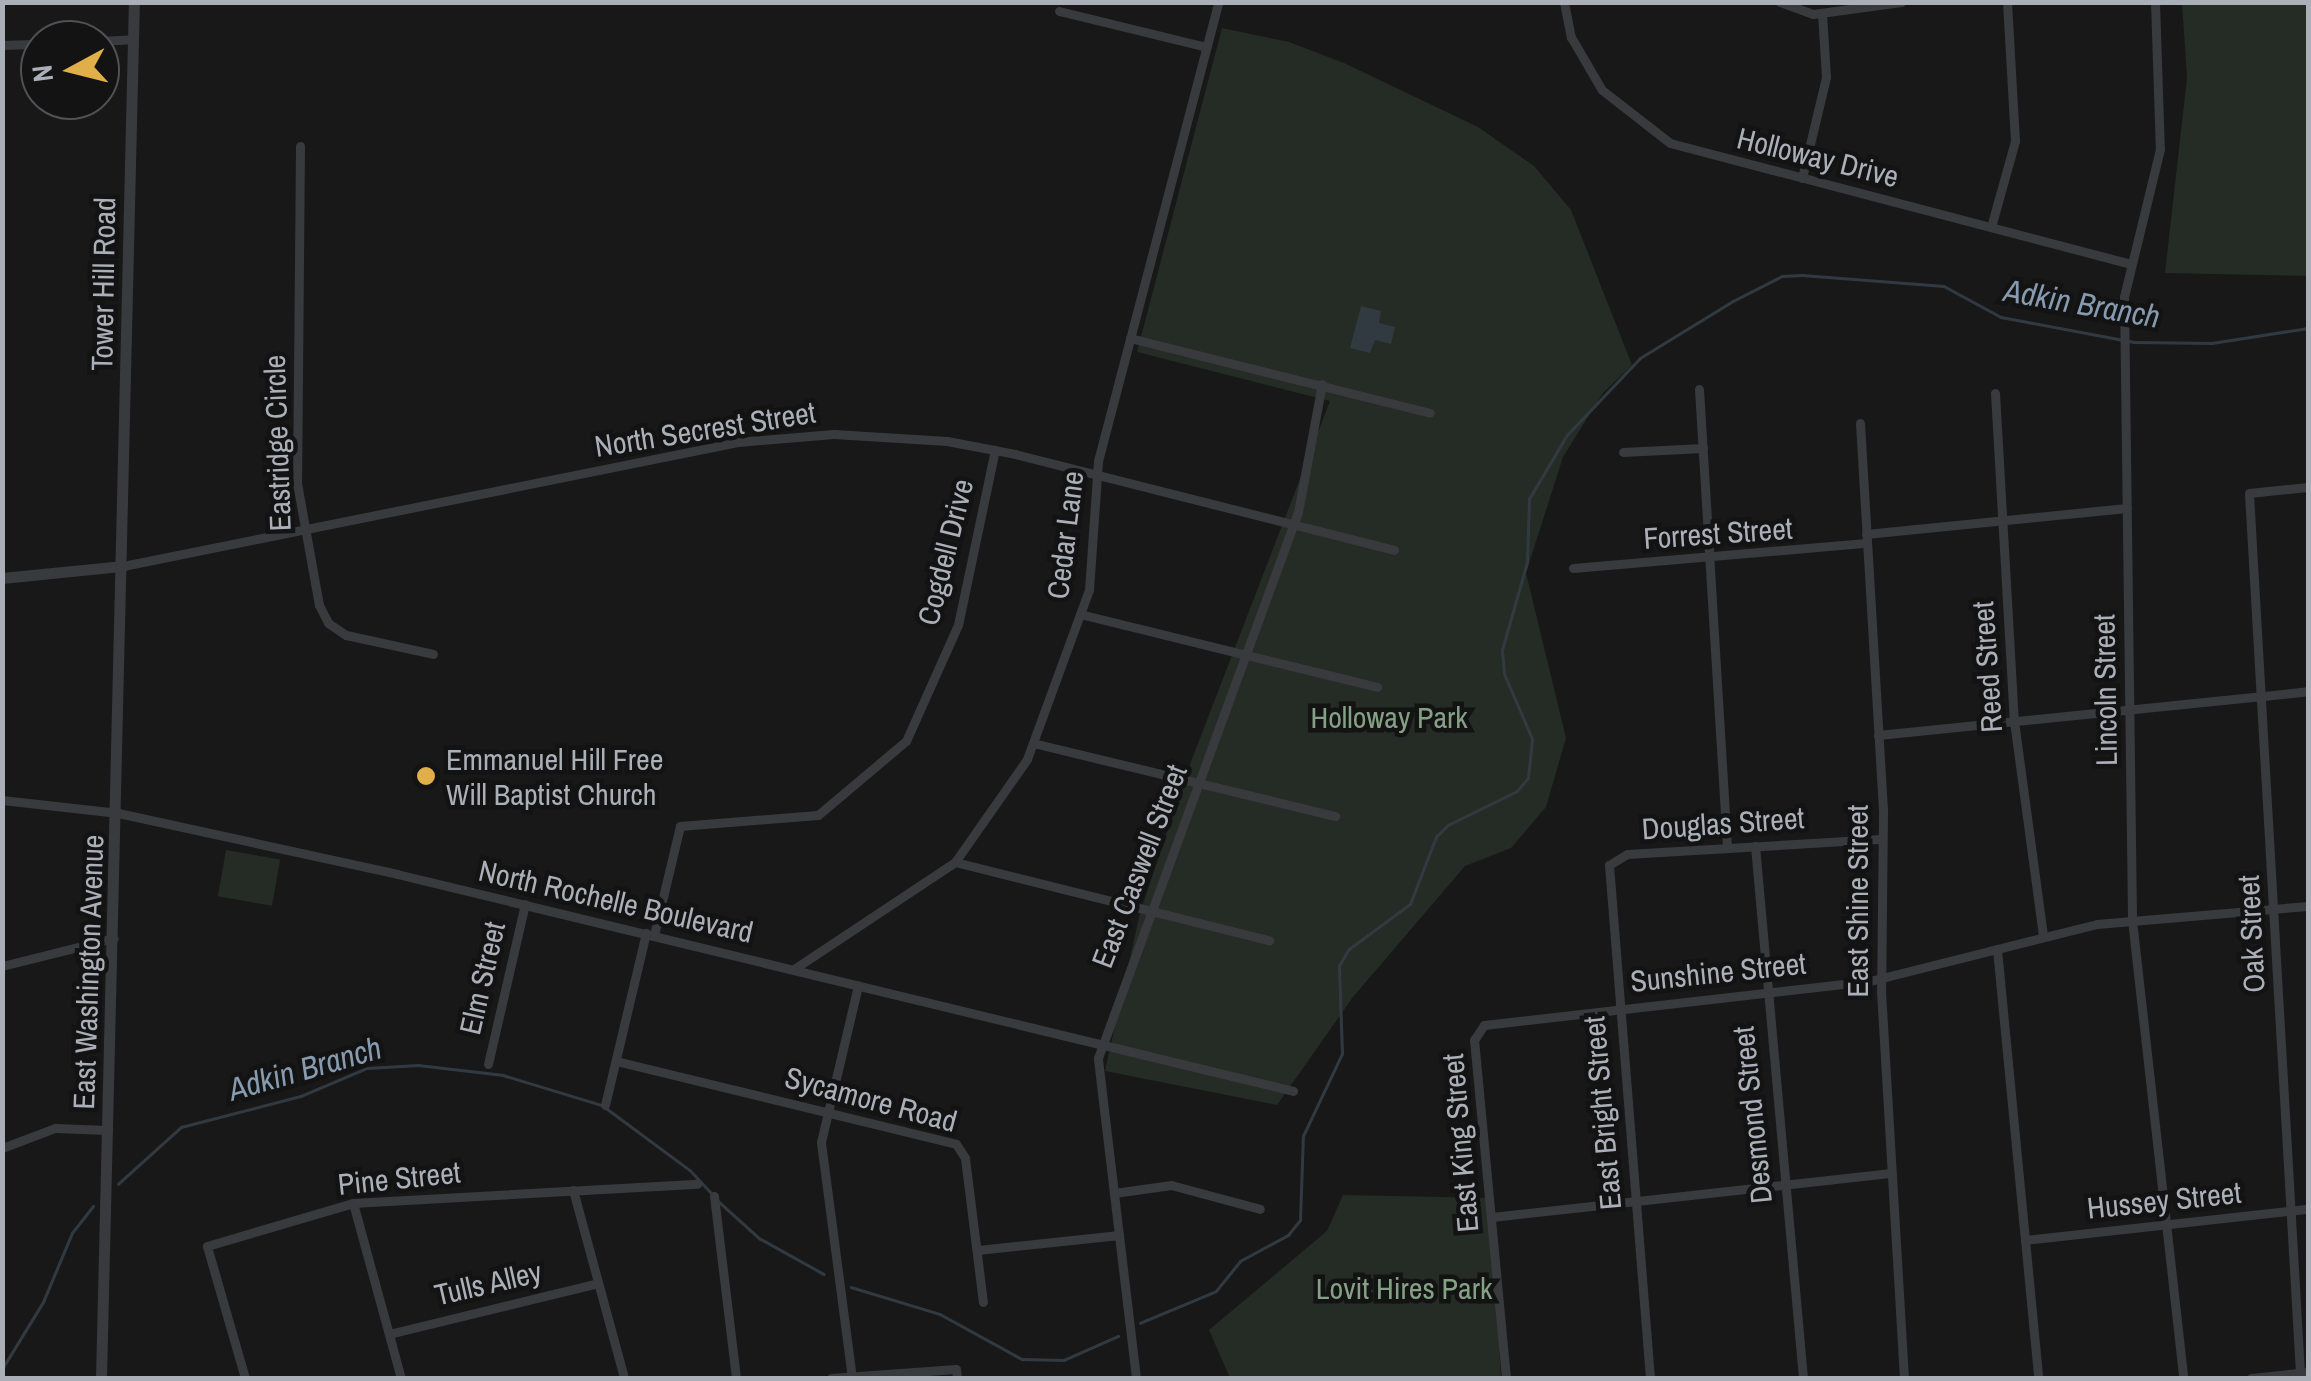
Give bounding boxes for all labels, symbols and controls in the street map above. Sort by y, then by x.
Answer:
north arrow [20,20,120,120]
text: N [22,63,62,84]
street label: Holloway Drive [1733,120,1903,194]
street label: Tower Hill Road [83,197,123,371]
water label: Adkin Branch [2001,271,2163,337]
street label: Eastridge Circle [256,354,298,532]
street label: North Secrest Street [592,394,818,464]
street label: Cedar Lane [1039,469,1091,601]
street label: Cogdell Drive [910,475,980,629]
street label: Forrest Street [1642,510,1794,556]
street label: Reed Street [1964,600,2010,734]
street label: Lincoln Street [2086,614,2124,766]
park label: Holloway Park [1310,699,1468,735]
place label: Emmanuel Hill Free Will Baptist Church [446,741,663,812]
street label: East Caswell Street [1084,759,1194,973]
marker: Emmanuel Hill Free Will Baptist Church [415,765,437,787]
street label: Douglas Street [1641,799,1805,847]
street label: East Shine Street [1839,805,1875,997]
street label: East Washington Avenue [65,833,111,1111]
street label: North Rochelle Boulevard [475,852,757,950]
street label: Oak Street [2230,874,2272,994]
street label: Elm Street [452,918,512,1038]
street label: Sunshine Street [1628,945,1808,999]
street label: East Bright Street [1576,1015,1628,1211]
street label: Desmond Street [1725,1025,1779,1205]
water label: Adkin Branch [224,1029,386,1109]
street label: East King Street [1434,1052,1486,1234]
street label: Sycamore Road [781,1059,961,1139]
street label: Pine Street [336,1154,462,1202]
street label: Hussey Street [2085,1174,2243,1226]
street label: Tulls Alley [430,1253,546,1313]
park label: Lovit Hires Park [1316,1270,1492,1306]

